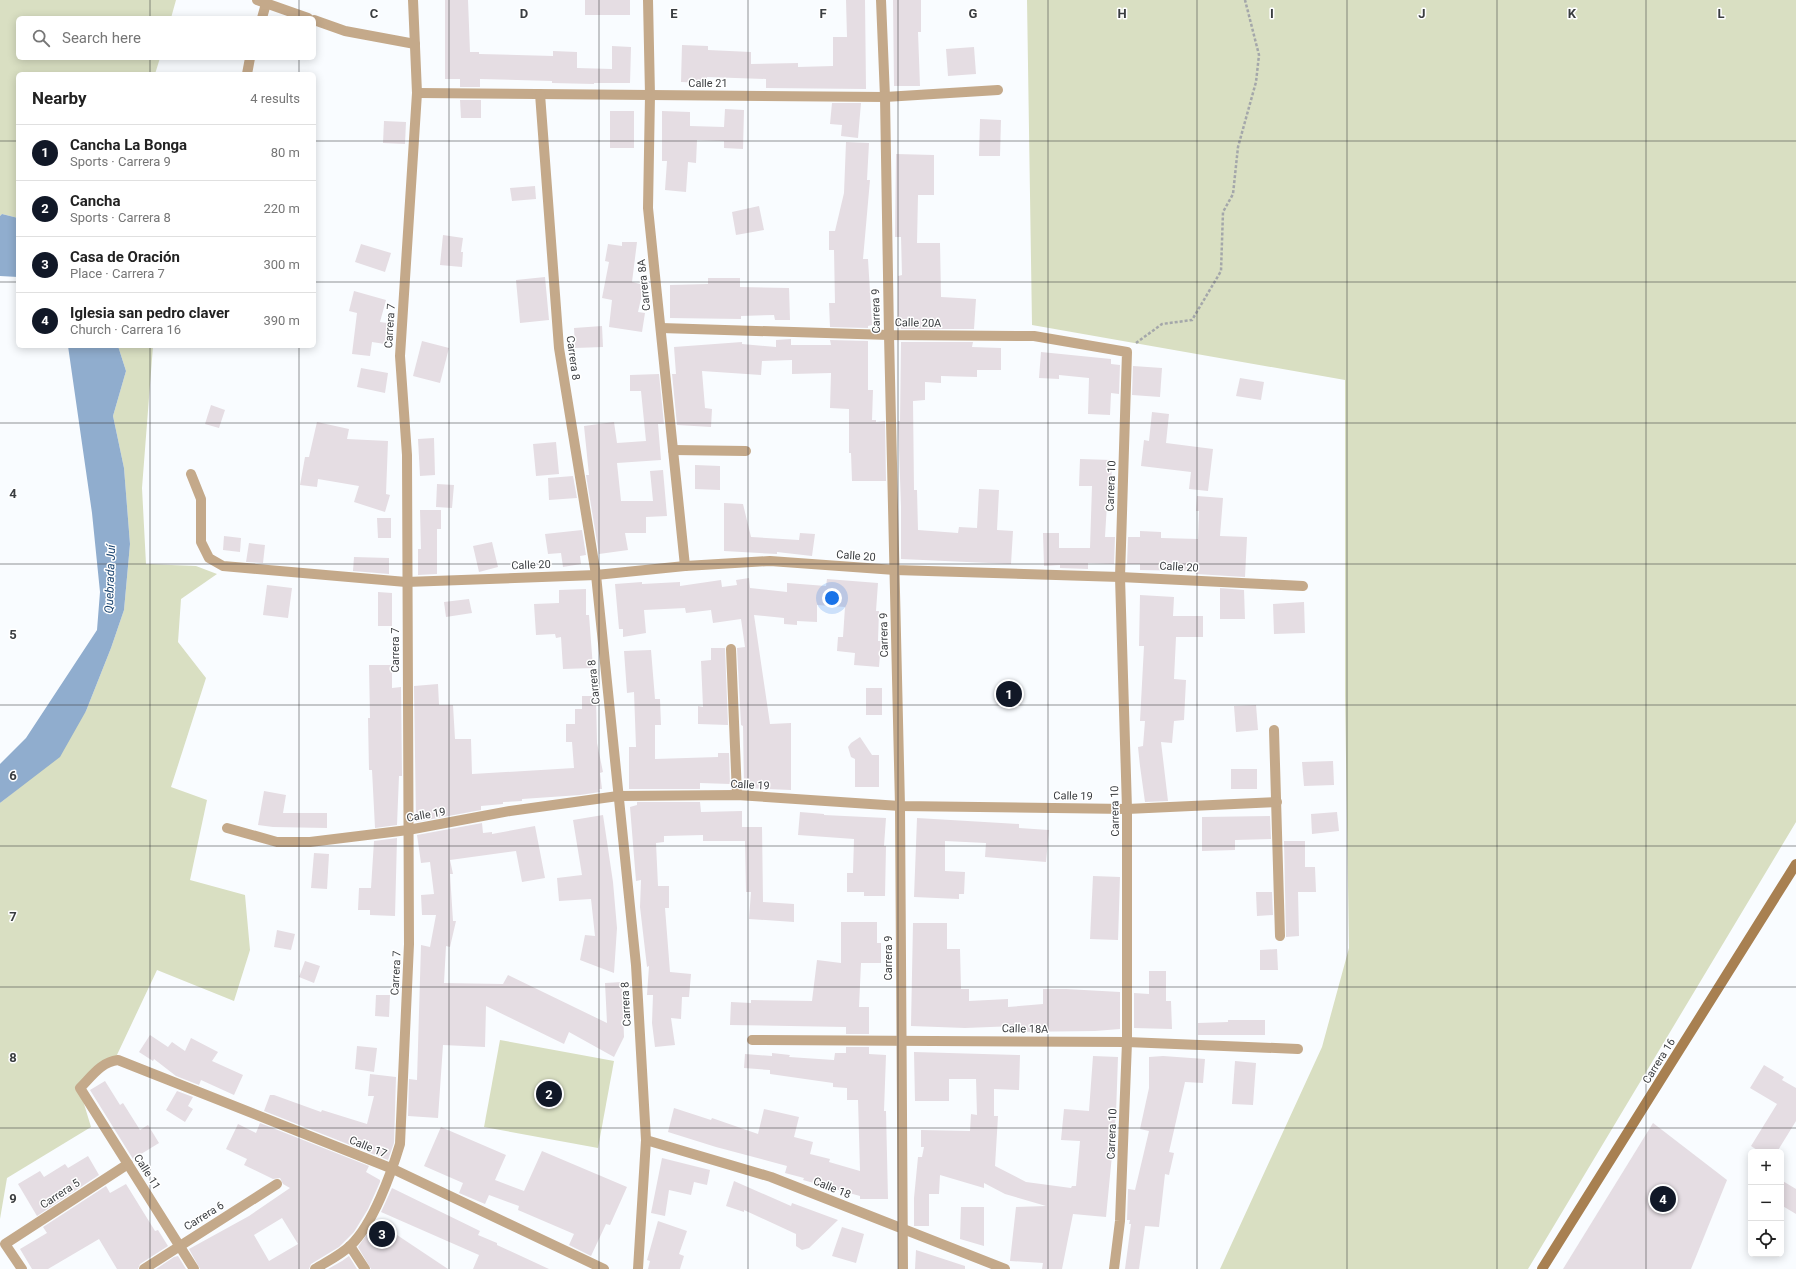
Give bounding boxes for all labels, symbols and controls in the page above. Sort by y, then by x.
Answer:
text: C [370,6,379,21]
text: D [520,6,528,21]
text: E [670,6,678,21]
text: F [819,6,827,21]
text: G [969,6,978,21]
text: H [1117,6,1127,21]
text: I [1270,6,1274,21]
text: J [1418,6,1426,21]
text: K [1568,6,1577,21]
text: L [1717,6,1725,21]
search box [16,16,316,60]
icon: search [30,27,52,49]
text: Search here [62,29,141,47]
street label: Calle 21 [688,77,728,90]
text: Nearby [32,88,87,108]
text: 4 results [250,91,300,106]
text: Cancha La Bonga [70,136,187,154]
text: 1 [41,145,49,160]
text: 80 m [271,145,300,160]
text: Sports · Carrera 9 [70,154,171,169]
text: Cancha [70,192,121,210]
text: 2 [41,201,49,216]
text: 220 m [263,201,300,216]
text: Sports · Carrera 8 [70,210,171,225]
text: Casa de Oración [70,248,180,266]
text: 3 [41,257,49,272]
text: 300 m [263,257,300,272]
street label: Carrera 8A [635,258,653,311]
text: Place · Carrera 7 [70,266,165,281]
street label: Carrera 9 [869,289,883,333]
street label: Carrera 7 [382,303,398,349]
text: Iglesia san pedro claver [70,304,230,322]
text: 4 [41,313,49,328]
text: 390 m [263,313,300,328]
street label: Calle 20A [895,316,942,330]
text: Church · Carrera 16 [70,322,181,337]
street label: Carrera 8 [563,335,583,381]
street label: Carrera 10 [1104,460,1118,512]
text: 4 [9,486,17,501]
water label: Quebrada Juí [102,542,118,614]
street label: Calle 20 [836,548,876,564]
street label: Calle 20 [511,558,551,572]
street label: Calle 20 [1159,559,1199,575]
your location [822,588,842,608]
street label: Carrera 9 [877,613,891,657]
text: 5 [9,627,17,642]
street label: Carrera 7 [389,628,402,672]
street label: Carrera 8 [585,659,603,705]
pin: 1 [996,679,1022,709]
text: 6 [9,768,17,783]
street label: Calle 19 [730,777,770,793]
street label: Carrera 10 [1108,785,1122,837]
street label: Calle 19 [1053,789,1093,803]
street label: Calle 19 [405,805,447,825]
text: 7 [9,909,17,924]
street label: Carrera 9 [882,936,895,980]
street label: Carrera 7 [388,950,404,996]
street label: Carrera 8 [618,981,634,1027]
street label: Calle 18A [1002,1022,1049,1036]
street label: Carrera 16 [1640,1036,1678,1086]
text: 8 [9,1050,17,1065]
pin: 2 [536,1079,562,1109]
street label: Carrera 10 [1105,1108,1119,1160]
street label: Calle 17 [347,1134,389,1160]
map controls [1748,1149,1784,1257]
button: + [1748,1149,1784,1185]
street label: Calle 11 [131,1152,163,1192]
street label: Calle 18 [811,1175,853,1201]
street label: Carrera 5 [38,1176,82,1212]
pin: 4 [1650,1184,1676,1214]
button: − [1748,1185,1784,1221]
text: 9 [9,1191,17,1206]
street label: Carrera 6 [182,1199,226,1233]
pin: 3 [369,1219,395,1249]
button: locate [1748,1221,1784,1257]

